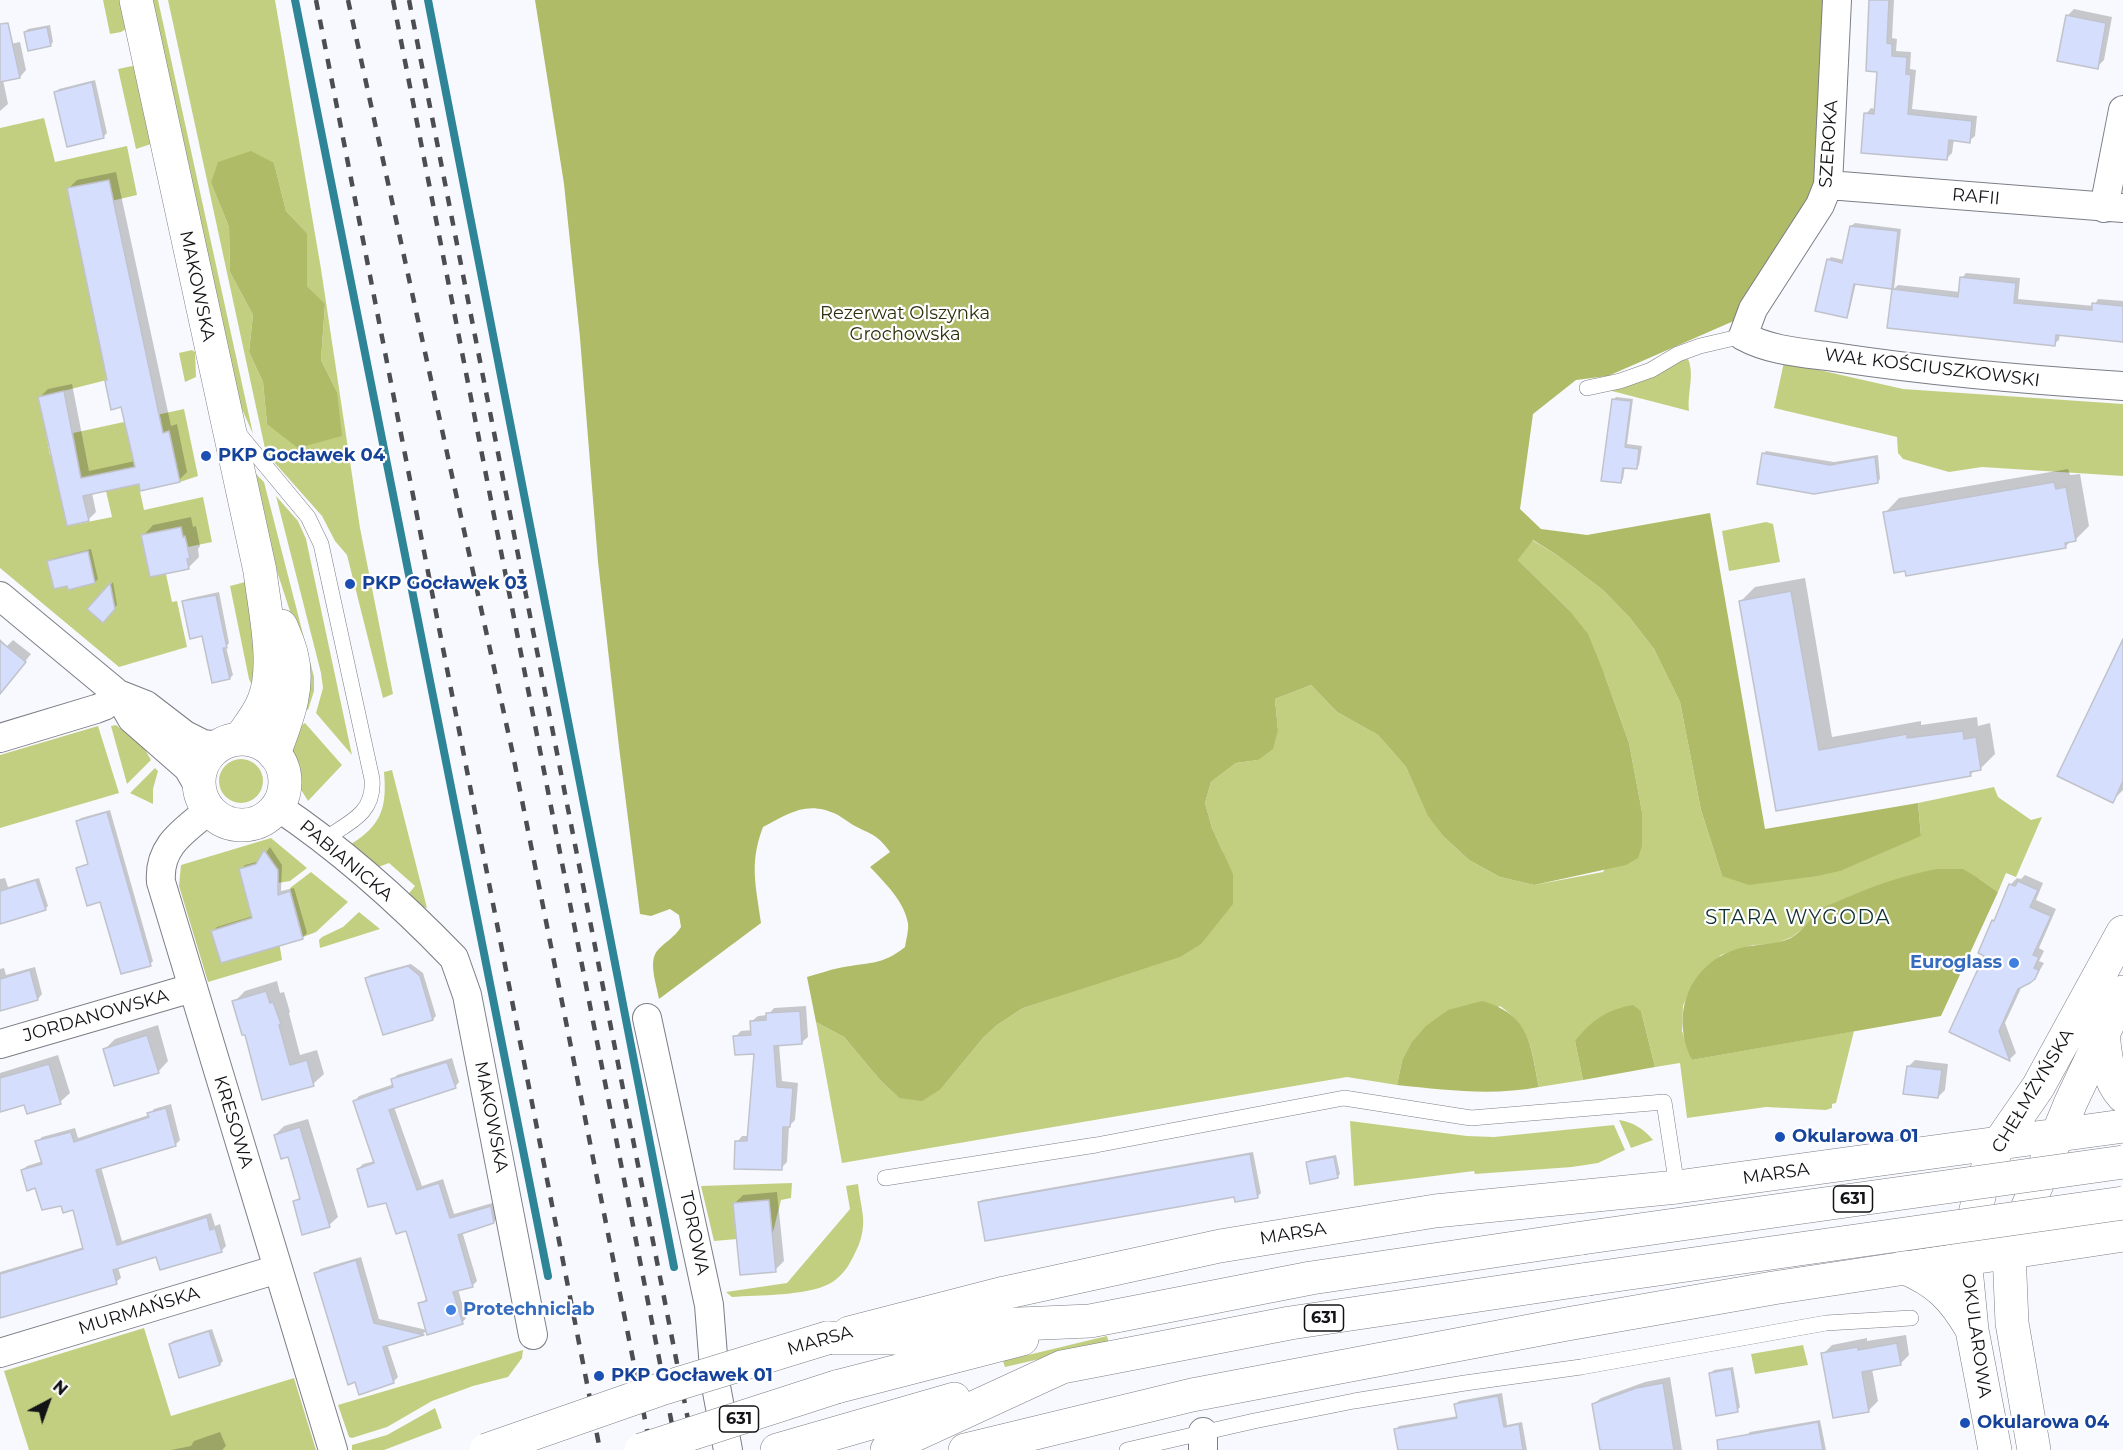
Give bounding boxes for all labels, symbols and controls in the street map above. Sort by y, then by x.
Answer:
street label: SZEROKA [1815,99,1843,189]
street label: RAFII [1951,184,2001,210]
street label: MAKOWSKA [175,229,219,343]
park label: Rezerwat Olszynka Grochowska [820,303,990,346]
street label: WAŁ KOŚCIUSZKOWSKI [1823,344,2041,392]
place label: PKP Gocławek 04 [218,445,385,467]
marker: PKP Gocławek 04 [199,449,213,463]
place label: PKP Gocławek 03 [362,573,527,595]
marker: PKP Gocławek 03 [343,577,357,591]
street label: PABIANICKA [295,816,397,906]
district label: STARA WYGODA [1705,906,1891,930]
place label: Euroglass [1910,952,2002,974]
marker: Euroglass [2007,956,2021,970]
street label: JORDANOWSKA [21,985,171,1047]
street label: CHEŁMŻYŃSKA [1987,1025,2079,1157]
street label: MAKOWSKA [470,1060,512,1174]
street label: KRESOWA [209,1073,257,1171]
place label: Okularowa 01 [1792,1126,1919,1148]
marker: Okularowa 01 [1773,1130,1787,1144]
street label: MARSA [1741,1159,1811,1189]
road number: 631 [1834,1186,1872,1212]
street label: TOROWA [675,1189,713,1277]
street label: MARSA [1258,1218,1328,1250]
street label: OKULAROWA [1957,1272,1995,1400]
street label: MURMAŃSKA [76,1282,202,1340]
place label: Protechniclab [463,1299,595,1321]
marker: Protechniclab [444,1303,458,1317]
road number: 631 [1304,1305,1344,1331]
street label: MARSA [785,1321,855,1361]
place label: PKP Gocławek 01 [611,1365,773,1387]
marker: PKP Gocławek 01 [592,1369,606,1383]
north arrow [18,1372,78,1432]
text: N [49,1377,71,1399]
road number: 631 [720,1406,758,1432]
place label: Okularowa 04 [1977,1412,2109,1434]
marker: Okularowa 04 [1958,1416,1972,1430]

